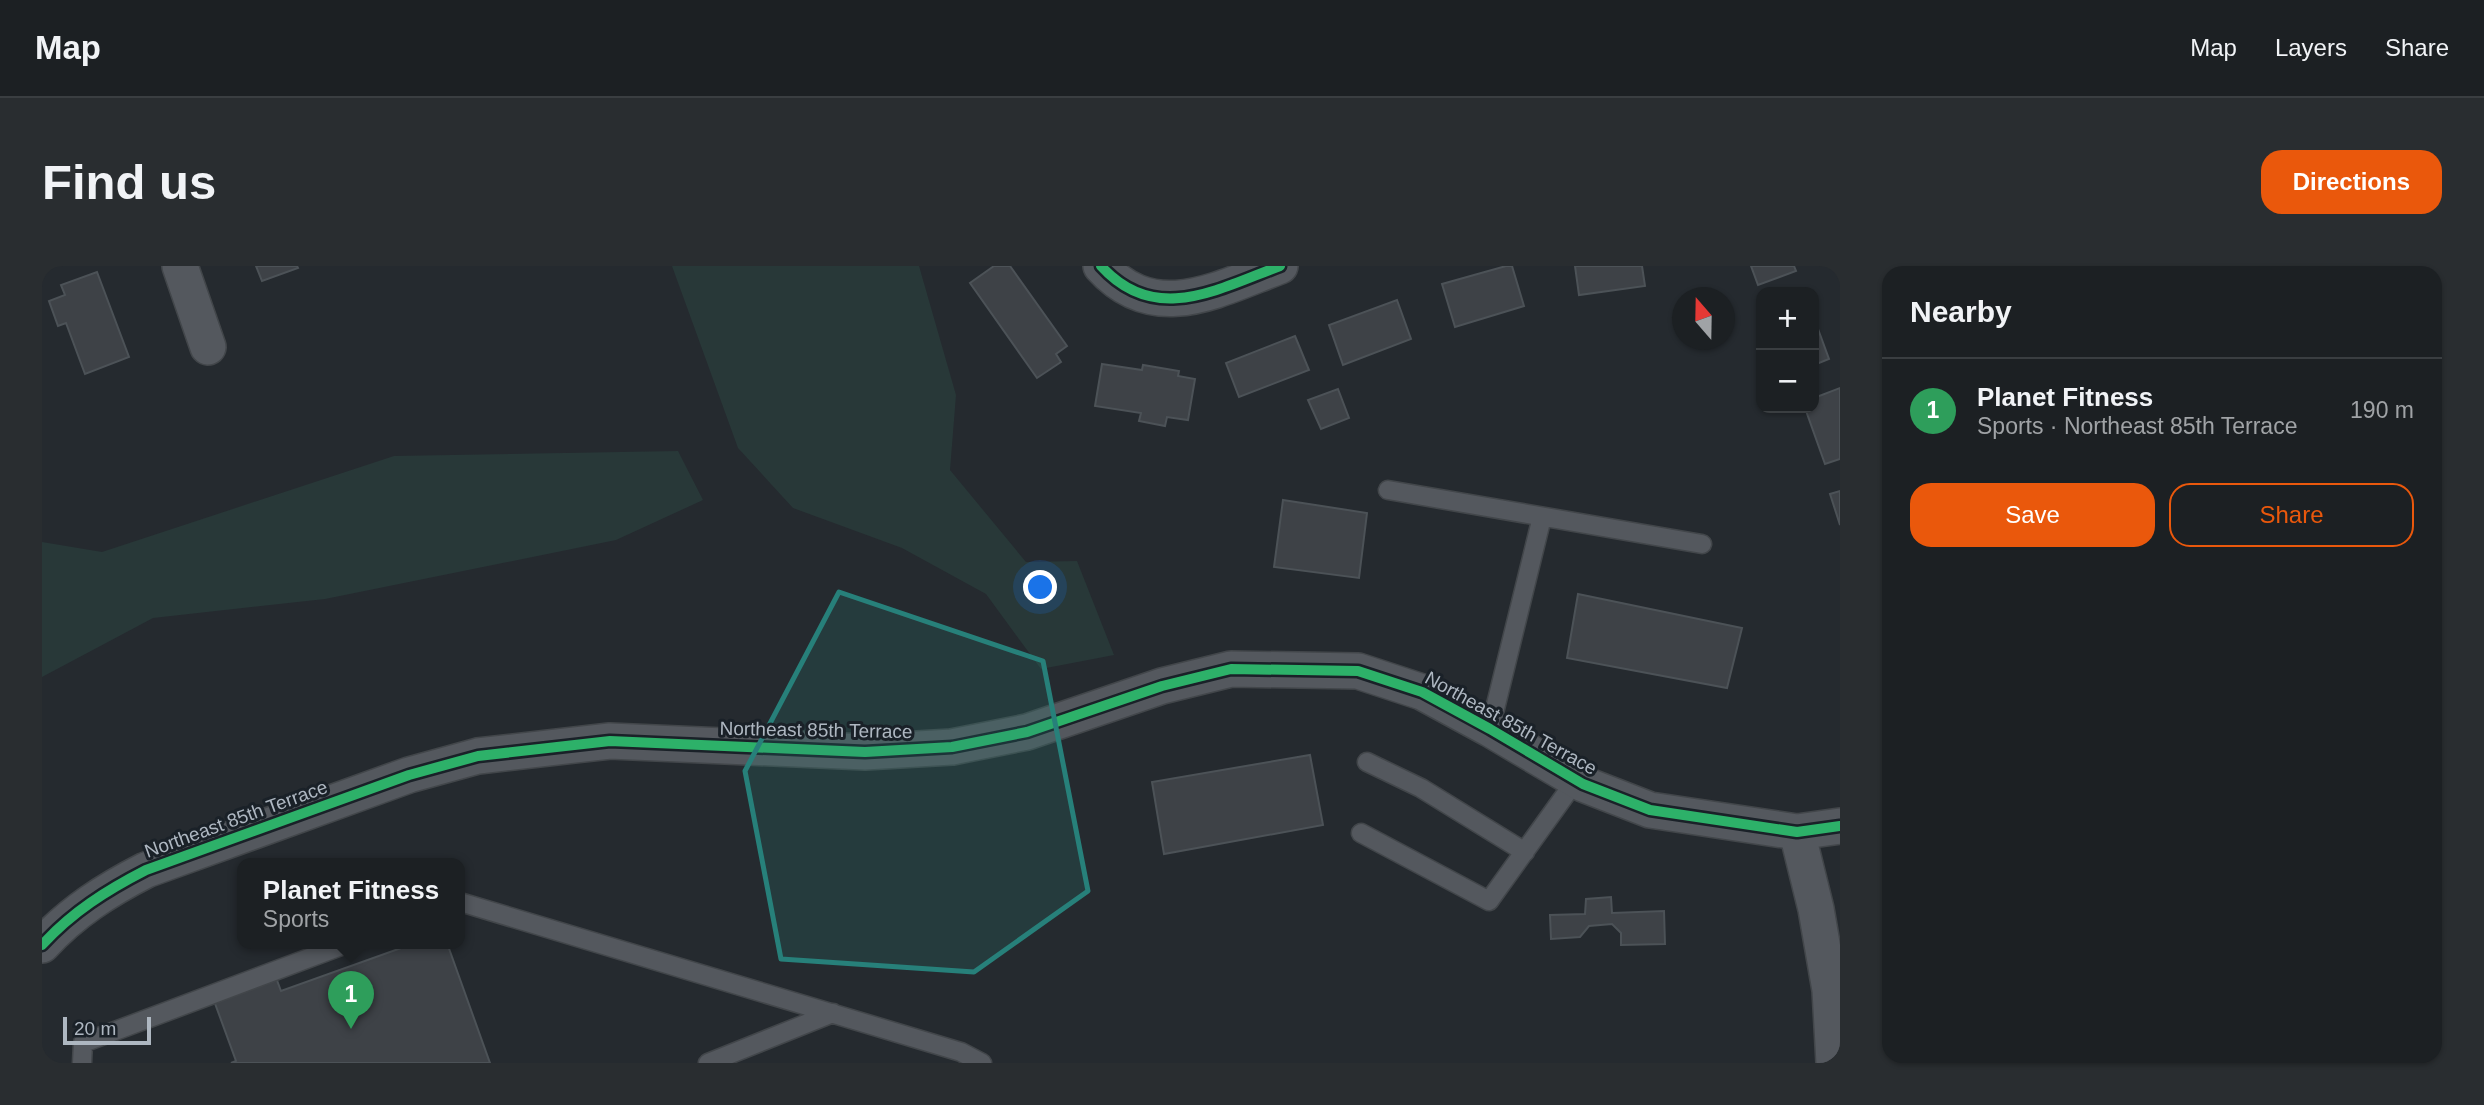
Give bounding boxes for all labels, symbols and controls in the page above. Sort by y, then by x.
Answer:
text: Map [35,29,101,66]
text: Map [2190,34,2237,61]
text: Layers [2275,34,2347,61]
text: Share [2385,34,2449,61]
button: Directions [2261,150,2442,214]
text: Find us [42,155,216,209]
north arrow [1672,287,1735,350]
map controls [1756,287,1819,413]
button: + [1756,287,1819,350]
text: Nearby [1910,295,2012,328]
button: − [1756,350,1819,413]
text: Planet Fitness [1977,382,2153,412]
text: 1 [1927,397,1939,423]
text: 190 m [2350,397,2414,423]
text: Sports · Northeast 85th Terrace [1977,413,2297,439]
button: Save [1910,483,2155,547]
button: Share [2169,483,2414,547]
your location [1023,570,1057,604]
street label: Northeast 85th Terrace [1422,667,1600,779]
street label: Northeast 85th Terrace [719,718,913,742]
street label: Northeast 85th Terrace [142,776,330,862]
popup [237,858,465,949]
text: Planet Fitness [263,875,439,905]
text: Sports [263,906,329,932]
pin: 1 [328,971,374,1029]
scale bar [63,1014,150,1046]
text: 20 m [74,1018,116,1039]

